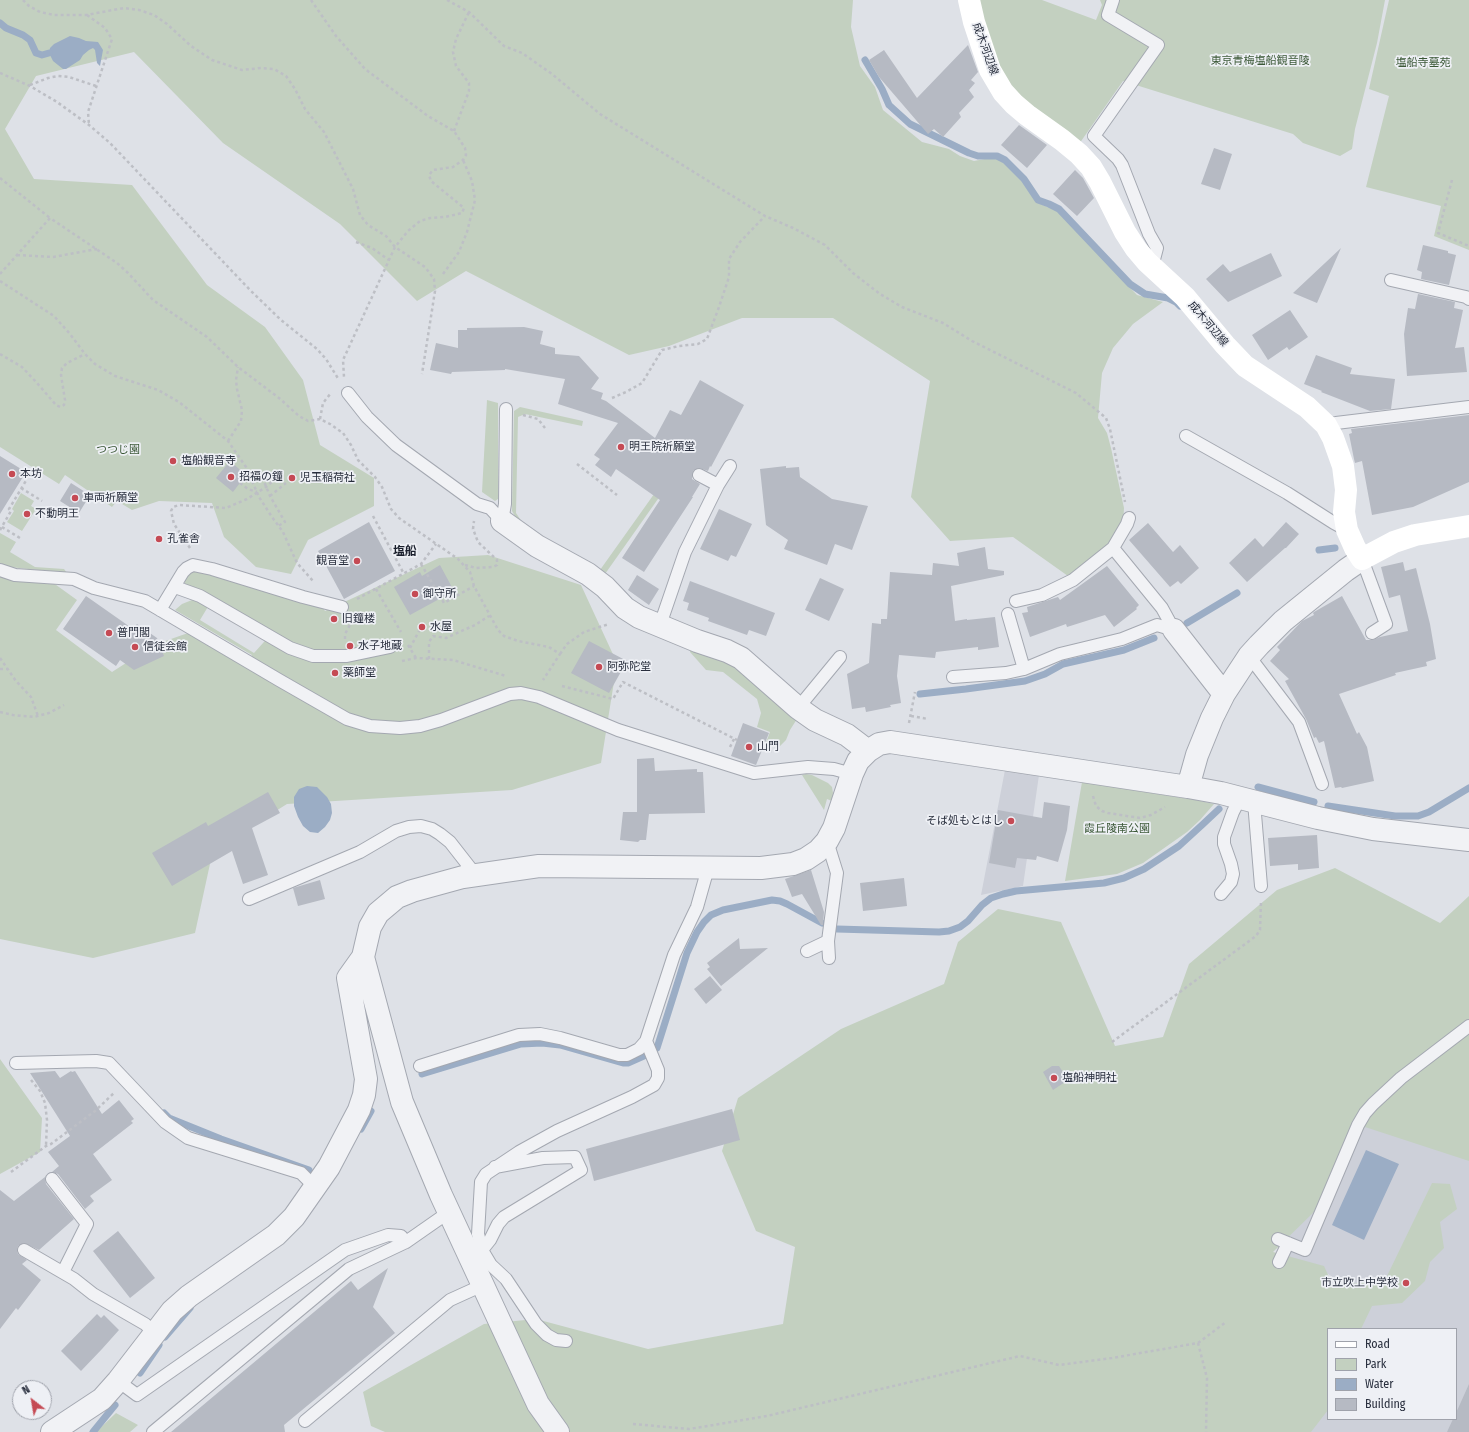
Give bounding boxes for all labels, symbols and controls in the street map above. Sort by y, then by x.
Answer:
street label: 成木河辺線 [969,21,1001,77]
park label: 東京青梅塩船観音陵 [1211,54,1309,68]
park label: 塩船寺墓苑 [1396,56,1450,70]
street label: 成木河辺線 [1185,299,1231,349]
place label: 明王院祈願堂 [629,440,695,454]
marker: 明王院祈願堂 [616,442,626,452]
park label: つつじ園 [96,443,140,457]
place label: 塩船観音寺 [181,454,236,468]
marker: 塩船観音寺 [168,456,178,466]
place label: 本坊 [20,467,42,481]
marker: 本坊 [7,469,17,479]
place label: 招福の鐘 [239,470,283,484]
place label: 児玉稲荷社 [300,471,355,485]
marker: 招福の鐘 [226,472,236,482]
marker: 児玉稲荷社 [287,473,297,483]
place label: 車両祈願堂 [83,491,138,505]
marker: 車両祈願堂 [70,493,80,503]
place label: 不動明王 [35,507,79,521]
marker: 不動明王 [22,509,32,519]
place label: 孔雀舎 [167,532,200,546]
marker: 孔雀舎 [154,534,164,544]
district label: 塩船 [393,545,417,559]
place label: 観音堂 [316,554,349,568]
marker: 観音堂 [352,556,362,566]
place label: 御守所 [423,587,456,601]
marker: 御守所 [410,589,420,599]
place label: 旧鐘楼 [342,612,375,626]
marker: 旧鐘楼 [329,614,339,624]
place label: 水屋 [430,620,452,634]
marker: 水屋 [417,622,427,632]
place label: 普門閣 [117,626,150,640]
marker: 普門閣 [104,628,114,638]
place label: 水子地蔵 [358,639,402,653]
place label: 信徒会館 [143,640,187,654]
marker: 水子地蔵 [345,641,355,651]
marker: 信徒会館 [130,642,140,652]
place label: 阿弥陀堂 [607,660,651,674]
marker: 阿弥陀堂 [594,662,604,672]
place label: 薬師堂 [343,666,376,680]
marker: 薬師堂 [330,668,340,678]
place label: 山門 [757,740,779,754]
marker: 山門 [744,742,754,752]
place label: そば処もとはし [926,814,1003,828]
marker: そば処もとはし [1006,816,1016,826]
park label: 霞丘陵南公園 [1084,822,1150,836]
place label: 塩船神明社 [1062,1071,1117,1085]
marker: 塩船神明社 [1049,1073,1059,1083]
place label: 市立吹上中学校 [1321,1276,1398,1290]
marker: 市立吹上中学校 [1401,1278,1411,1288]
legend [1327,1328,1457,1420]
text: Road [1365,1337,1390,1351]
text: Park [1365,1357,1386,1371]
text: Water [1365,1377,1393,1391]
north arrow [12,1380,52,1420]
text: N [20,1383,32,1397]
text: Building [1365,1397,1405,1411]

